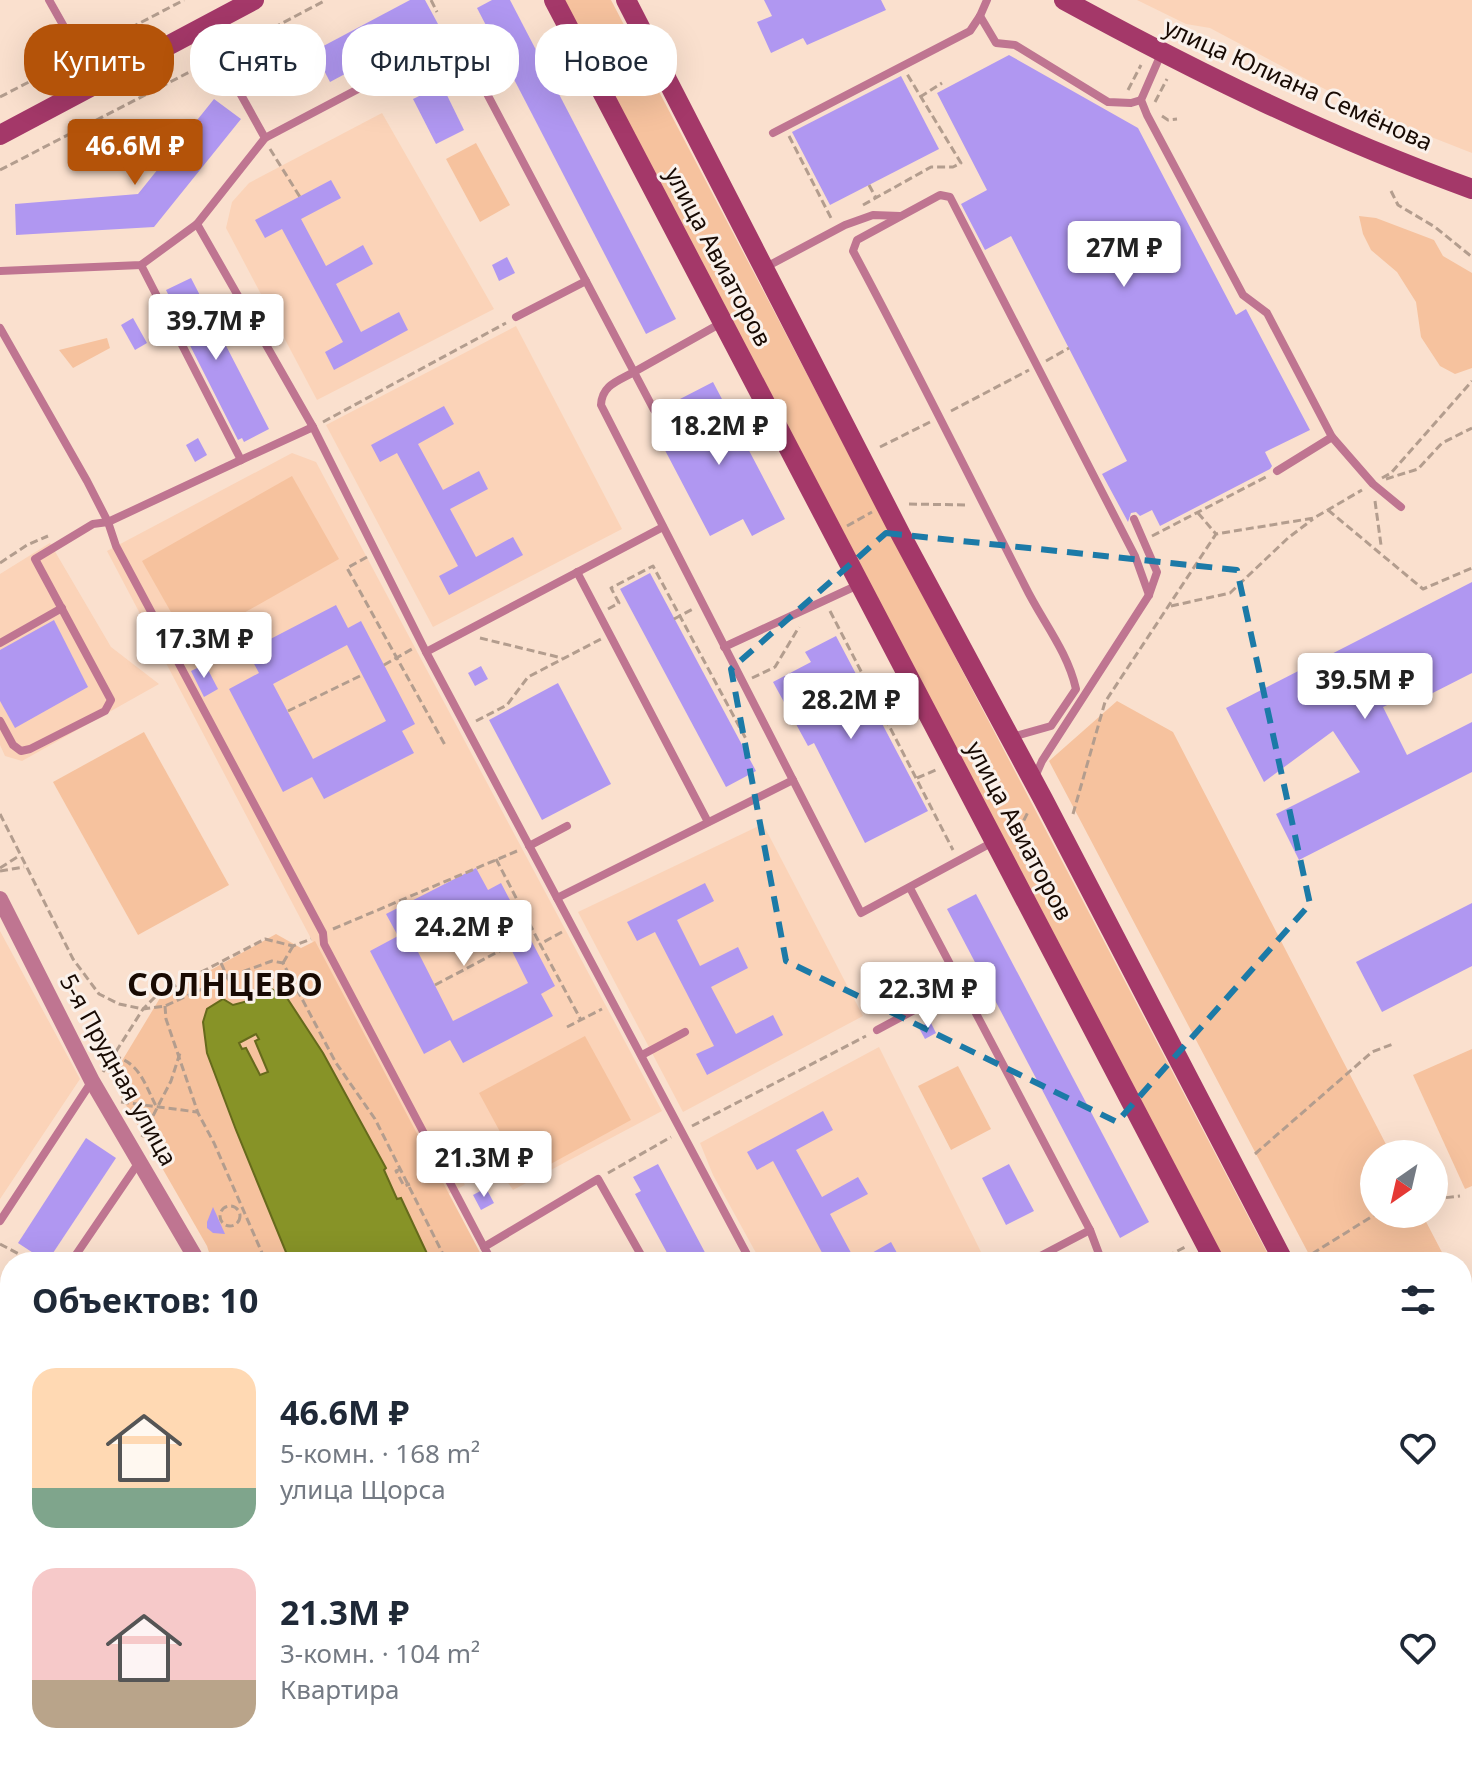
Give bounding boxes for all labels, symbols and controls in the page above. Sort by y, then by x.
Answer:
street label: улица Юлиана Семёнова [1159,9,1438,158]
chip: Купить [24,24,174,96]
chip: Снять [190,24,326,96]
chip: Фильтры [342,24,519,96]
chip: Новое [535,24,677,96]
pin: 46.6M ₽ [61,119,209,187]
text: 46.6M ₽ [86,127,184,163]
street label: улица Авиаторов [658,161,781,352]
pin: 27M ₽ [1068,221,1180,289]
text: 27M ₽ [1086,229,1162,265]
pin: 39.7M ₽ [142,294,290,362]
text: 39.7M ₽ [167,302,265,338]
pin: 18.2M ₽ [645,399,793,467]
text: 18.2M ₽ [670,407,768,443]
pin: 17.3M ₽ [130,612,278,680]
text: 17.3M ₽ [155,620,253,656]
pin: 39.5M ₽ [1291,653,1439,721]
text: 39.5M ₽ [1316,661,1414,697]
pin: 28.2M ₽ [777,673,925,741]
text: 28.2M ₽ [802,681,900,717]
street label: улица Авиаторов [959,735,1082,926]
pin: 24.2M ₽ [390,900,538,968]
text: 24.2M ₽ [415,908,513,944]
district label: СОЛНЦЕВО [127,962,325,1005]
pin: 22.3M ₽ [854,962,1002,1030]
street label: 5-я Прудная улица [53,967,186,1171]
text: 22.3M ₽ [879,970,977,1006]
pin: 21.3M ₽ [410,1131,558,1199]
text: 21.3M ₽ [435,1139,533,1175]
north arrow [1360,1140,1448,1228]
map controls [1360,1140,1448,1228]
text: Объектов: 10 [32,1277,258,1323]
icon: filters [1396,1278,1440,1322]
text: 46.6M ₽ [280,1389,409,1435]
icon: home [96,1400,192,1496]
icon: heart [1396,1426,1440,1470]
text: 5-комн. · 168 m² [280,1435,480,1471]
text: улица Щорса [280,1471,446,1507]
text: 21.3M ₽ [280,1589,409,1635]
icon: home [96,1600,192,1696]
icon: heart [1396,1626,1440,1670]
text: 3-комн. · 104 m² [280,1635,480,1671]
text: Квартира [280,1671,399,1707]

